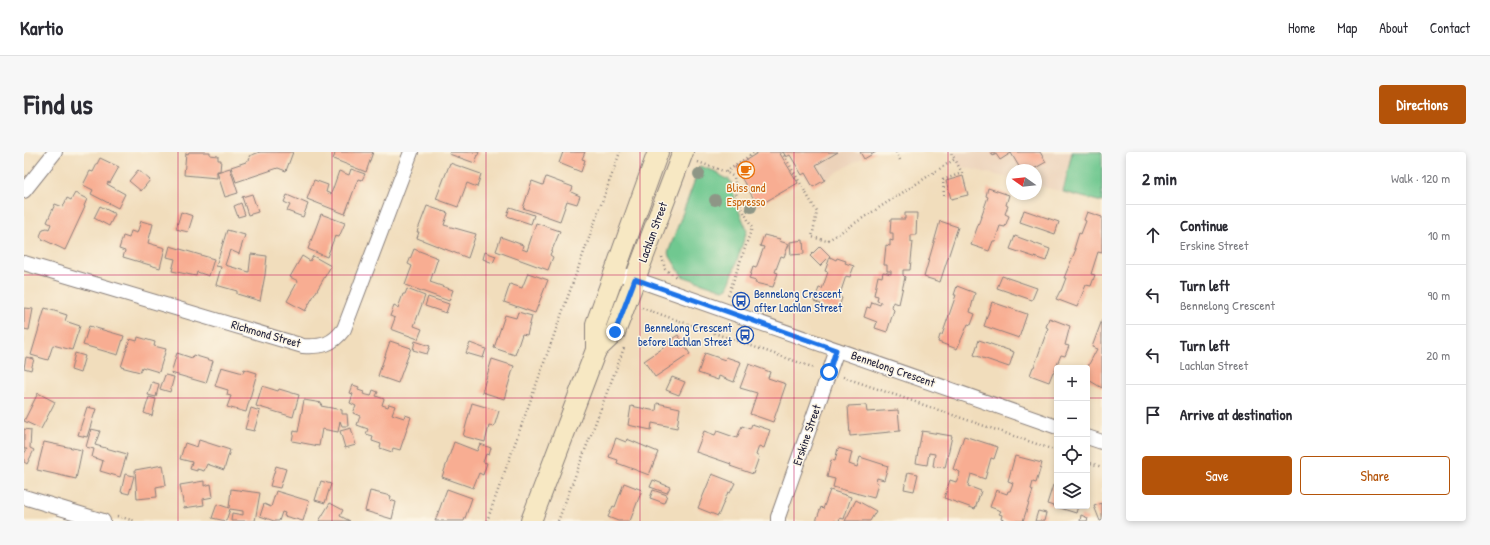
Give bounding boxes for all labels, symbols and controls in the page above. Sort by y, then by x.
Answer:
text: Kartio [20,15,63,41]
text: Home [1288,18,1315,37]
text: Map [1337,18,1357,37]
text: About [1379,18,1408,37]
text: Contact [1430,18,1470,37]
text: Find us [24,85,93,123]
button: Directions [1379,85,1466,124]
cafe icon: Bliss and Espresso [736,160,756,180]
north arrow [1006,164,1042,200]
text: 2 min [1142,167,1177,190]
text: Walk · 120 m [1391,169,1450,187]
place label: Bliss and Espresso [727,179,766,210]
street label: Lachlan Street [634,199,672,264]
text: Continue [1180,215,1228,236]
icon: ahead [1142,224,1164,246]
text: 10 m [1428,226,1450,244]
text: Erskine Street [1180,236,1248,254]
text: Turn left [1180,275,1230,296]
icon: left [1142,284,1164,306]
place label: Bennelong Crescent after Lachlan Street [754,285,843,316]
text: 90 m [1428,286,1450,304]
bus stop icon: Bennelong Crescent after Lachlan Street [731,291,751,311]
text: Bennelong Crescent [1180,296,1275,314]
street label: Richmond Street [229,315,304,352]
place label: Bennelong Crescent before Lachlan Street [638,319,733,350]
route end [606,323,624,341]
bus stop icon: Bennelong Crescent before Lachlan Street [735,325,755,345]
text: Turn left [1180,335,1230,356]
icon: left [1142,344,1164,366]
street label: Bennelong Crescent [849,346,938,391]
text: 20 m [1426,346,1450,364]
text: Lachlan Street [1180,356,1248,374]
route start [820,363,838,381]
map controls [1054,365,1090,509]
button: + [1054,365,1090,401]
street label: Erskine Street [788,401,825,467]
button: − [1054,401,1090,437]
icon: arrive [1142,404,1164,426]
text: Arrive at destination [1180,404,1292,425]
button: locate [1054,437,1090,473]
button: Save [1142,456,1292,495]
button: Share [1300,456,1450,495]
button: layers [1054,473,1090,509]

